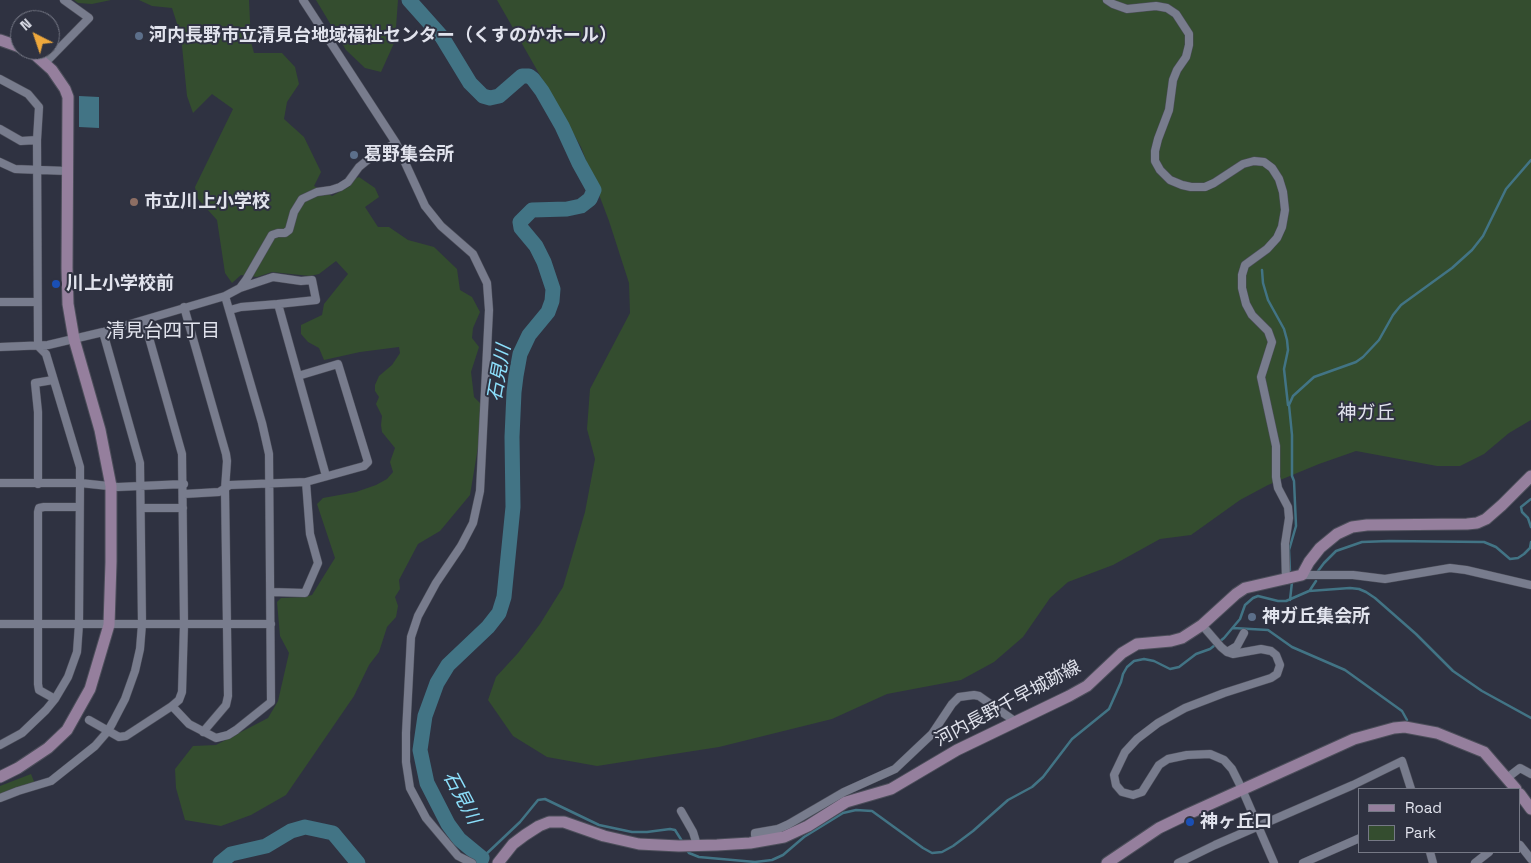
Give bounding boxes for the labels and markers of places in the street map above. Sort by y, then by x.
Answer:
place label: 河内長野市立清見台地域福祉センター（くすのかホール） [149,25,617,47]
marker: 河内長野市立清見台地域福祉センター（くすのかホール） [133,30,145,42]
place label: 葛野集会所 [364,144,454,166]
marker: 葛野集会所 [348,149,360,161]
place label: 市立川上小学校 [144,191,270,213]
marker: 市立川上小学校 [128,196,140,208]
place label: 川上小学校前 [66,273,174,295]
marker: 川上小学校前 [50,278,62,290]
place label: 神ガ丘集会所 [1262,606,1370,628]
marker: 神ガ丘集会所 [1246,611,1258,623]
place label: 神ヶ丘口 [1200,811,1272,833]
marker: 神ヶ丘口 [1184,816,1196,828]

